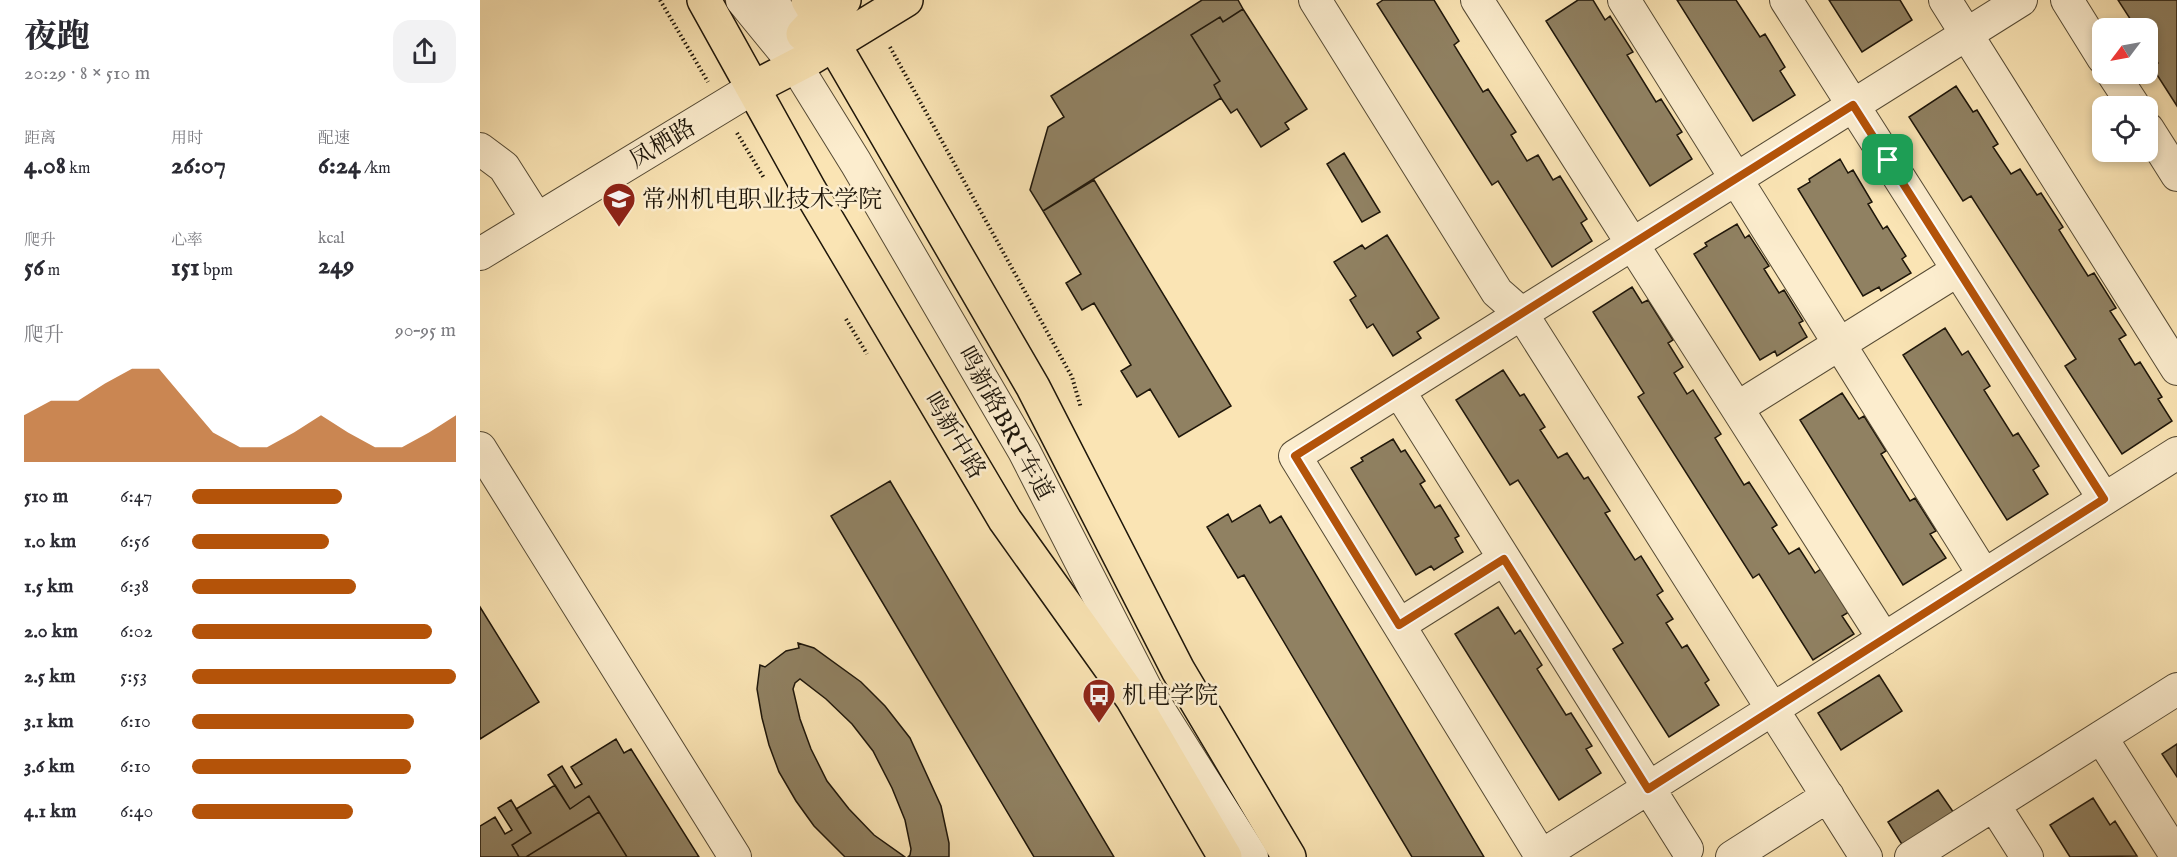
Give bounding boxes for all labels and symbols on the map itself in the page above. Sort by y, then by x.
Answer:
north arrow [2092,18,2158,84]
street label: 凤栖路 [624,112,702,176]
pin [1862,134,1913,185]
school or university icon: 常州机电职业技术学院 [601,181,637,228]
place label: 常州机电职业技术学院 [642,185,882,216]
street label: 鸣新路BRT车道 [950,341,1060,506]
street label: 鸣新中路 [916,387,992,485]
bus stop icon: 机电学院 [1081,677,1117,724]
place label: 机电学院 [1122,681,1218,712]

